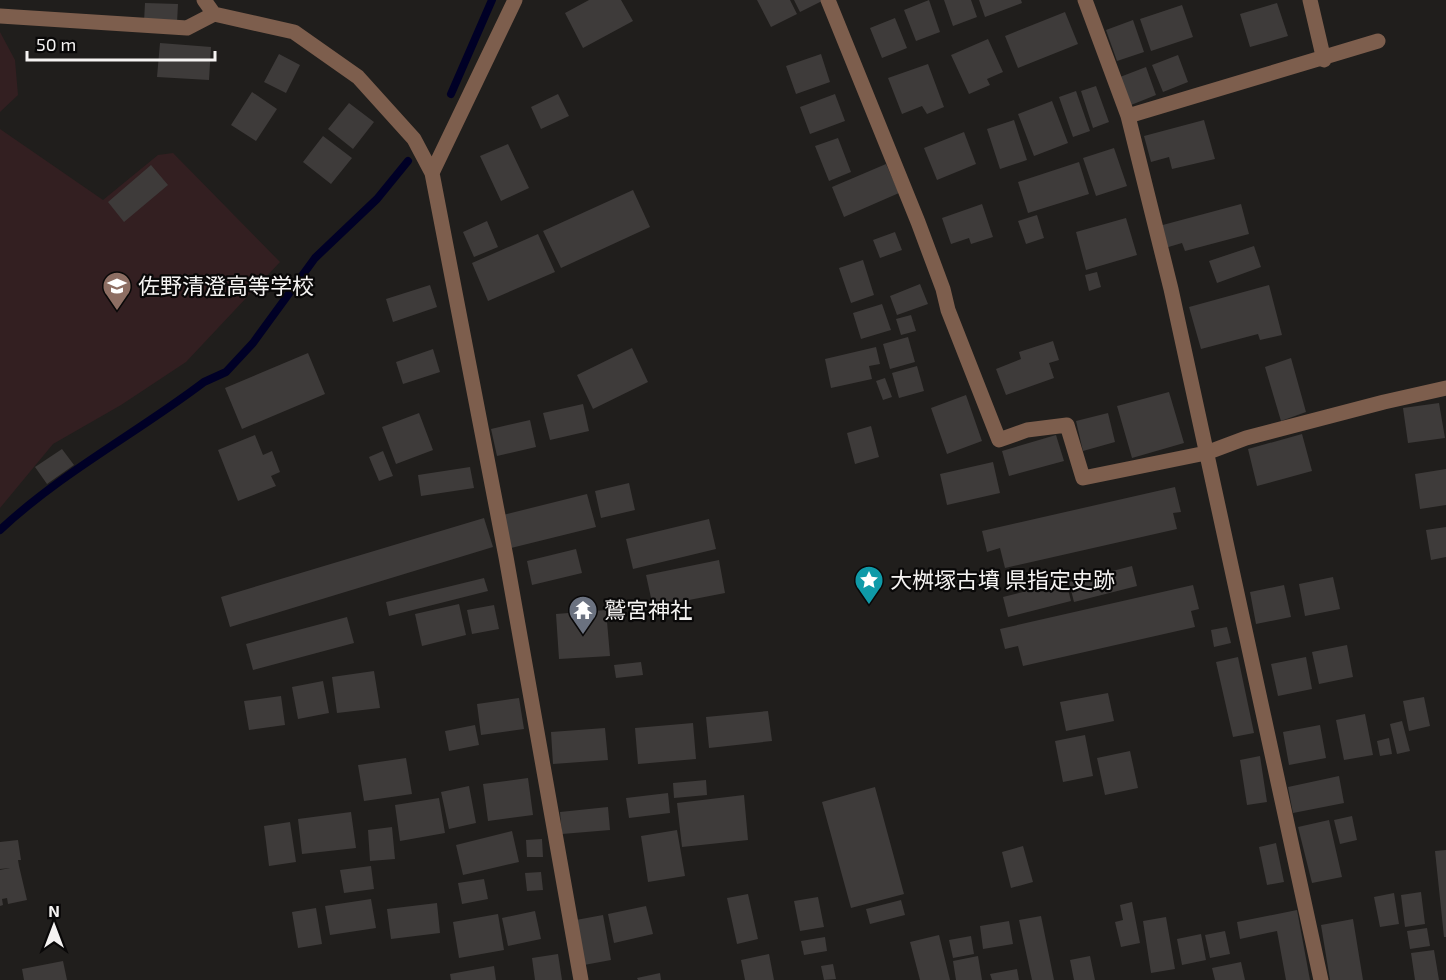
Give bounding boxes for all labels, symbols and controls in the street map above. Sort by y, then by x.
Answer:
scale bar [27,24,214,62]
text: 50 m [36,33,76,55]
school or university icon: 佐野清澄高等学校 [101,270,133,312]
place label: 佐野清澄高等学校 [138,272,314,298]
place icon: 大桝塚古墳 県指定史跡 [853,564,885,606]
place label: 大桝塚古墳 県指定史跡 [890,566,1115,592]
temple icon: 鷲宮神社 [567,594,599,636]
place label: 鷲宮神社 [604,596,692,622]
north arrow [24,896,84,956]
text: N [48,901,60,920]

